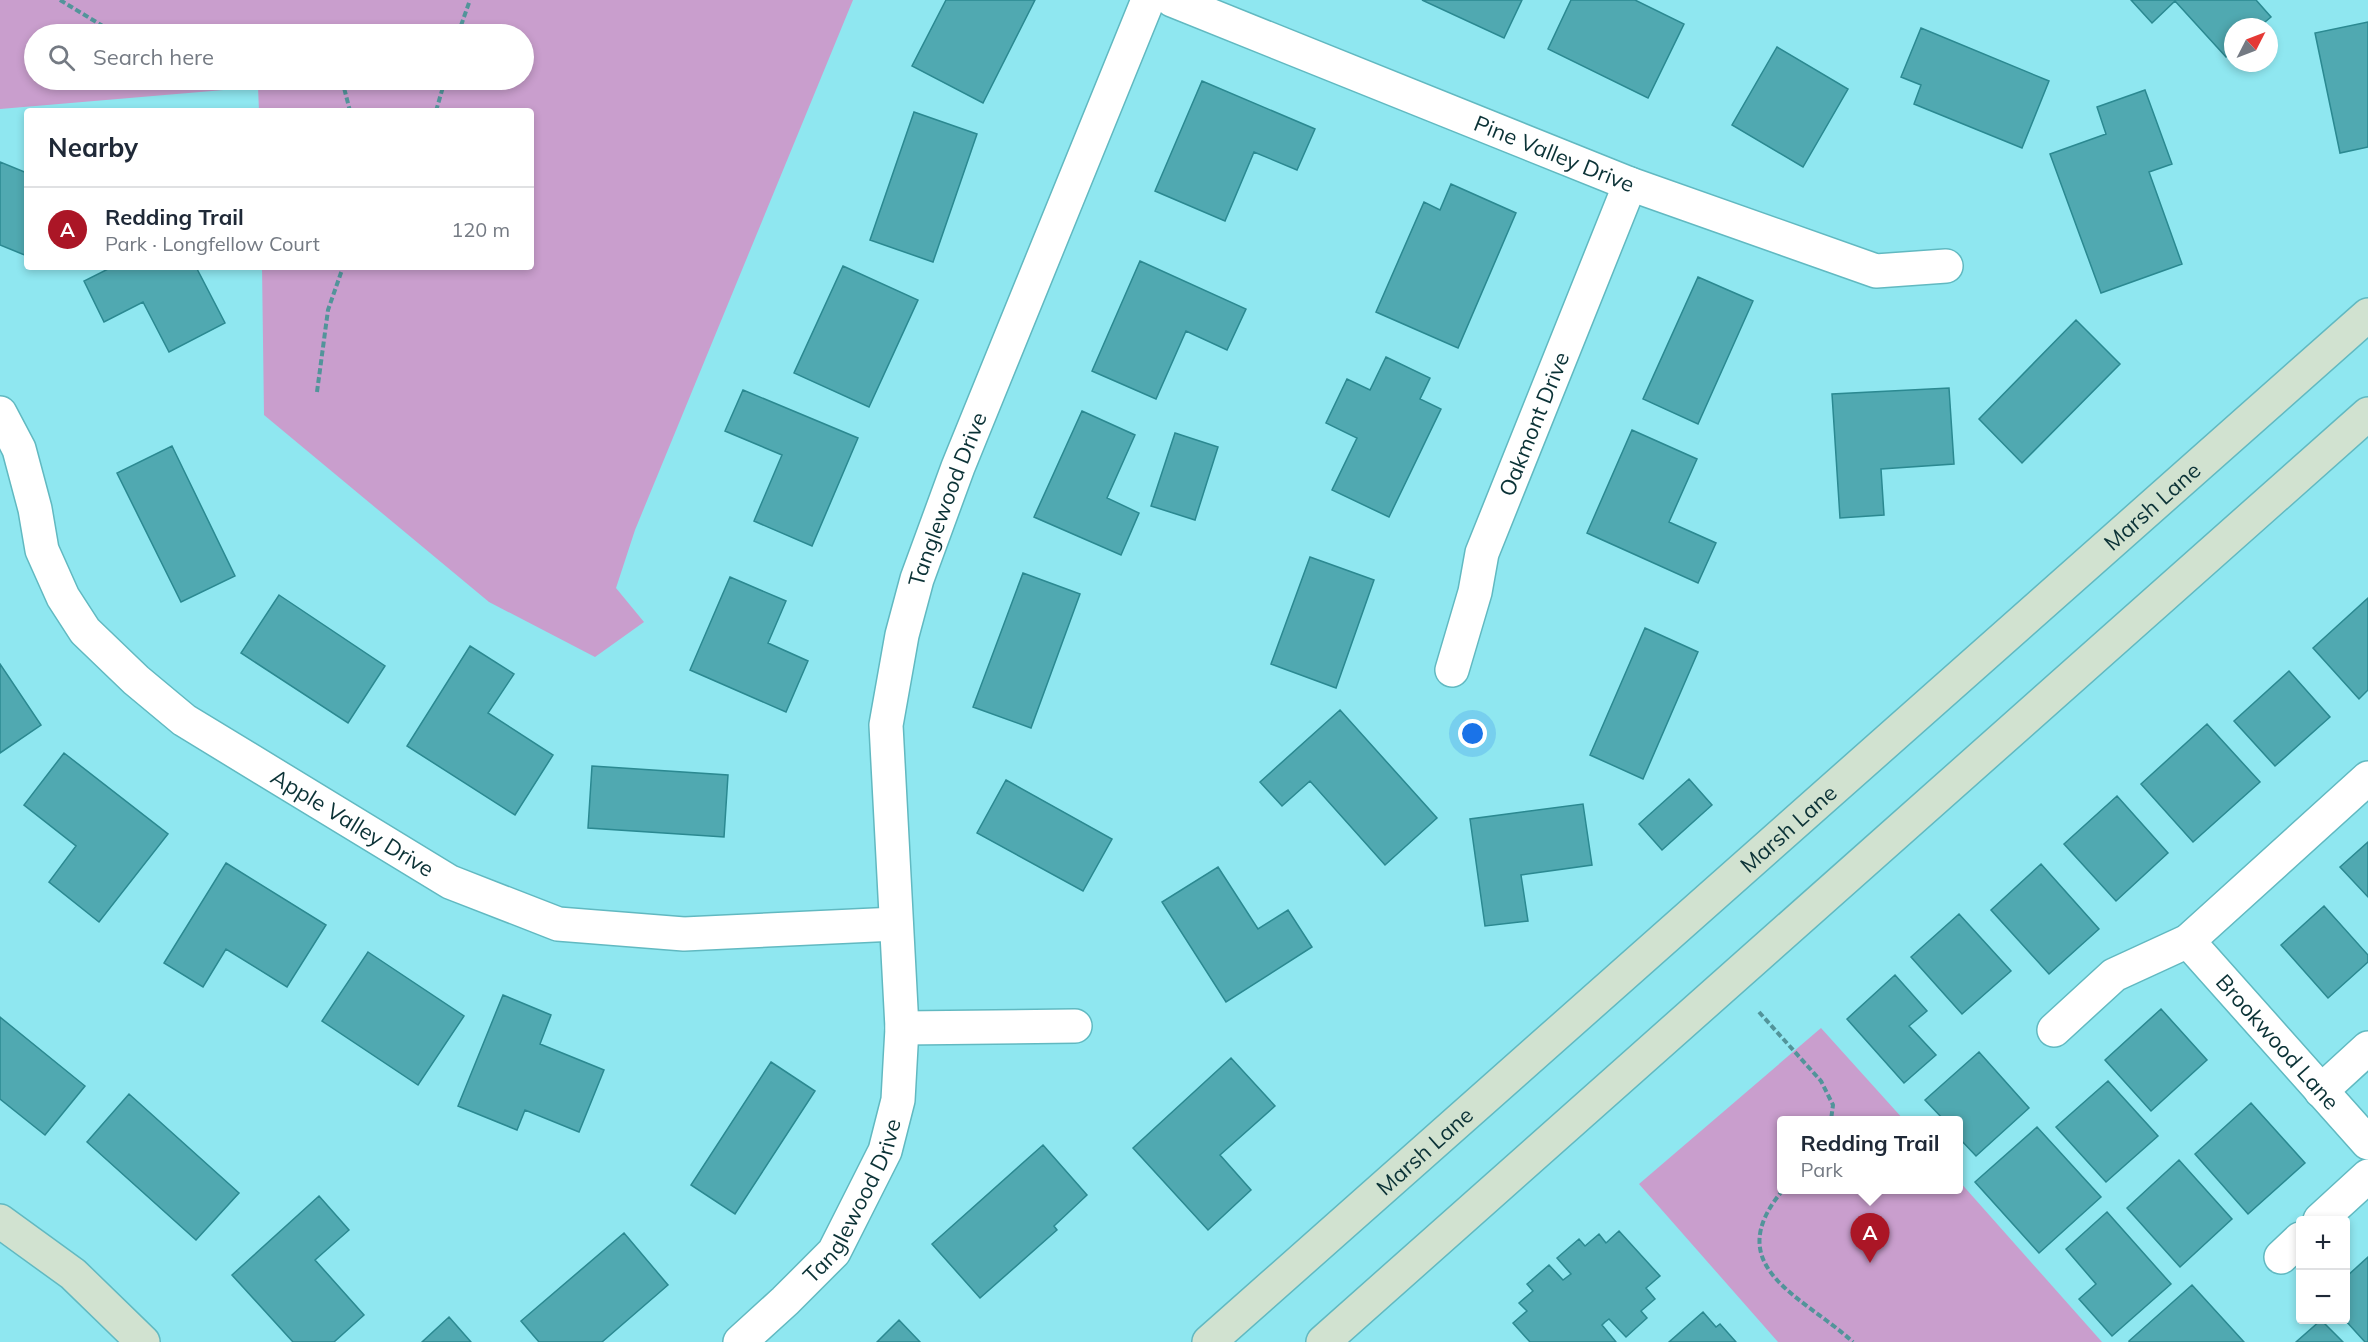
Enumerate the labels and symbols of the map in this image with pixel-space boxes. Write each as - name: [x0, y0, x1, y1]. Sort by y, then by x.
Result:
- north arrow: [2224, 18, 2278, 72]
- street label: Pine Valley Drive: [1470, 109, 1639, 198]
- street label: Oakmont Drive: [1492, 348, 1575, 500]
- street label: Tanglewood Drive: [902, 408, 993, 589]
- street label: Marsh Lane: [2098, 456, 2206, 557]
- your location: [1458, 719, 1487, 748]
- street label: Apple Valley Drive: [266, 762, 439, 883]
- street label: Marsh Lane: [1734, 779, 1842, 879]
- street label: Brookwood Lane: [2210, 968, 2346, 1115]
- street label: Marsh Lane: [1370, 1101, 1479, 1201]
- street label: Tanglewood Drive: [797, 1116, 907, 1289]
- pin: A: [1850, 1214, 1890, 1263]

